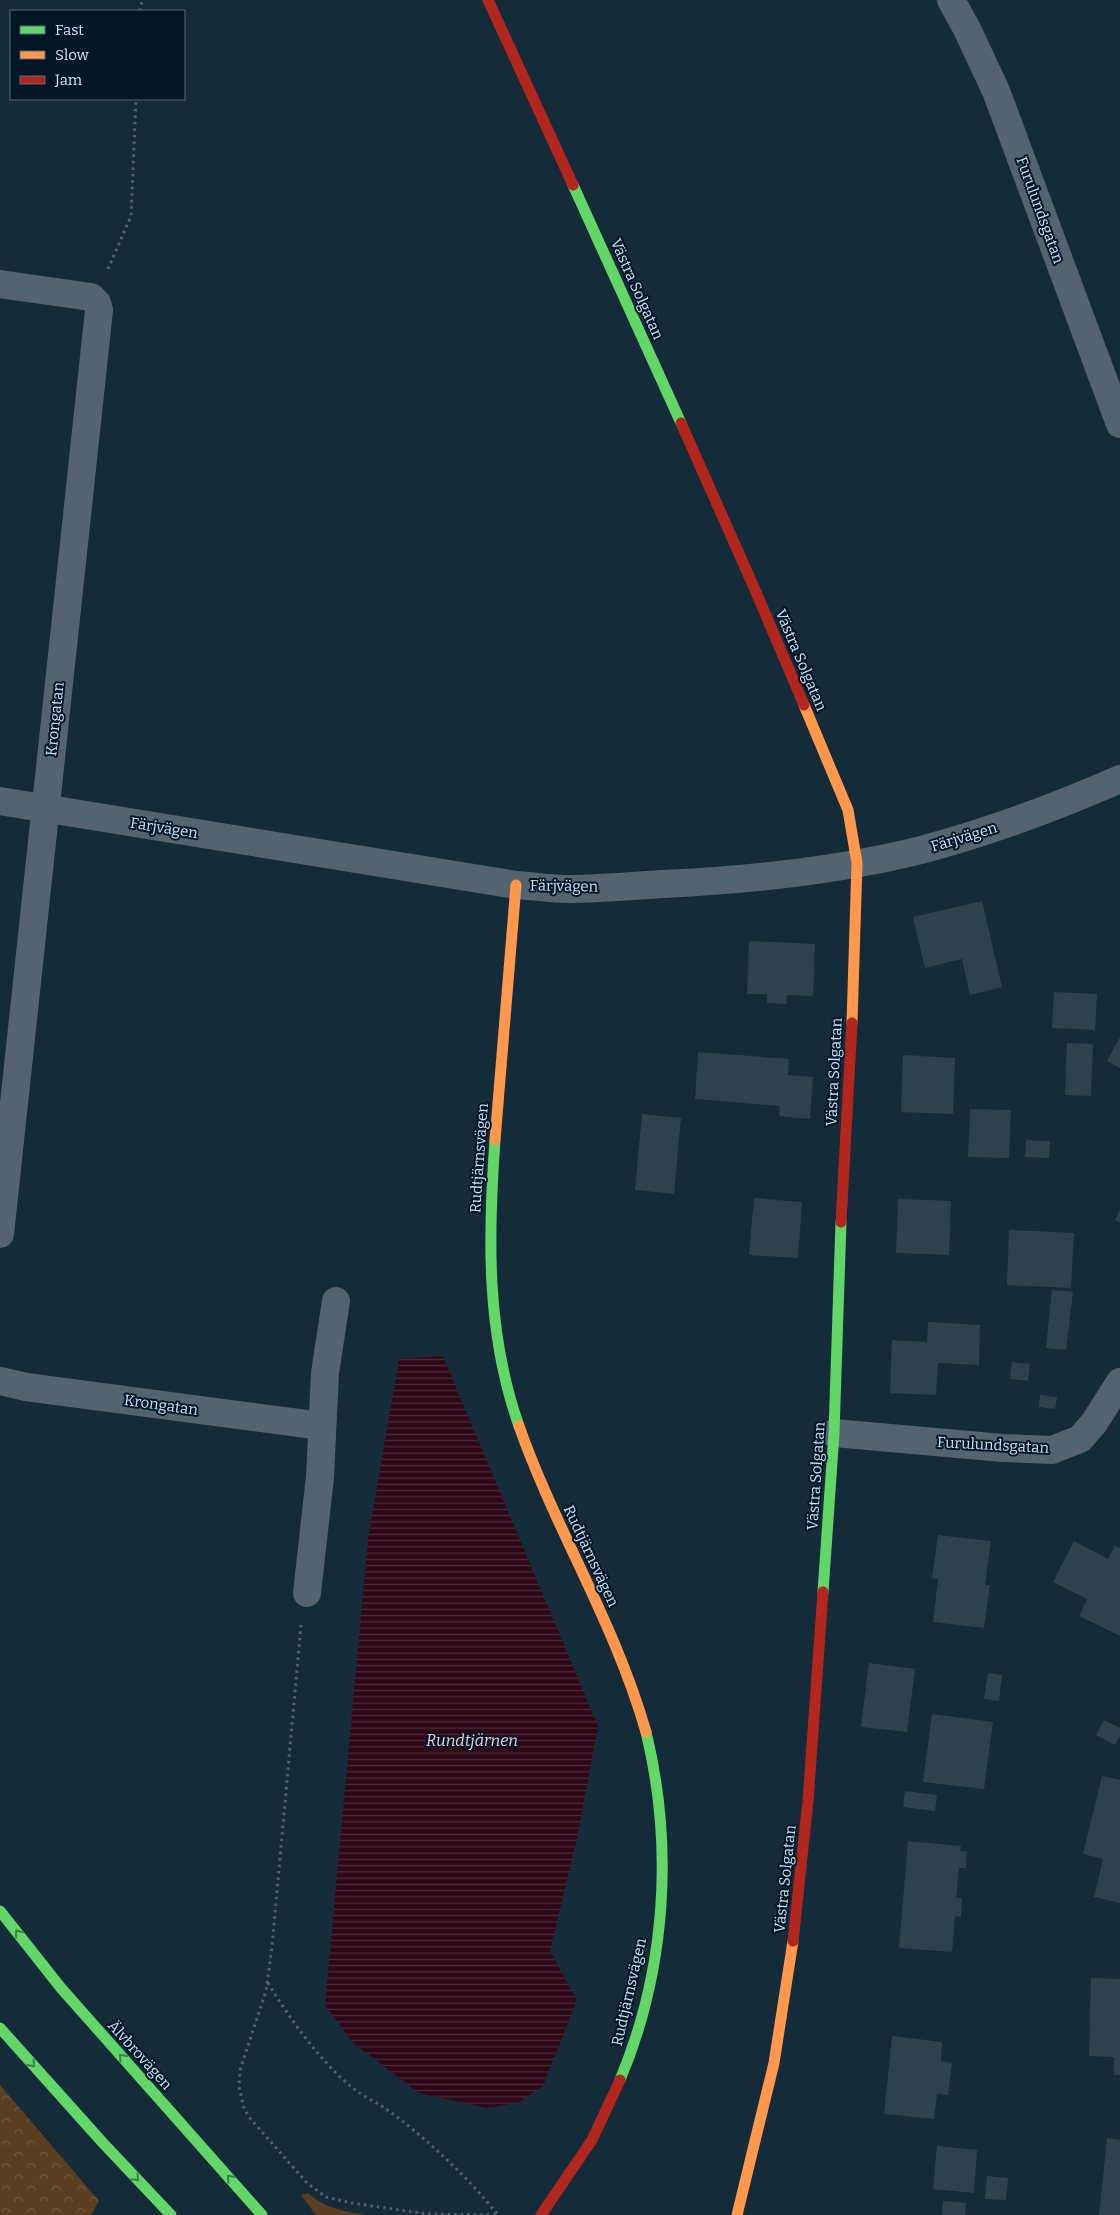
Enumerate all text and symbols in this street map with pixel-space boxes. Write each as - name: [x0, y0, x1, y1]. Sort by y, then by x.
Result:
- legend: [10, 10, 185, 100]
- text: Fast: [55, 21, 84, 39]
- text: Slow: [55, 46, 90, 64]
- text: Jam: [54, 71, 83, 89]
- street label: Furulundsgatan: [1012, 154, 1068, 266]
- street label: Västra Solgatan: [607, 236, 667, 343]
- street label: Västra Solgatan: [772, 607, 831, 714]
- street label: Krongatan: [42, 681, 68, 757]
- street label: Färjvägen: [129, 814, 200, 842]
- street label: Färjvägen: [929, 818, 1000, 856]
- street label: Färjvägen: [530, 876, 599, 896]
- street label: Västra Solgatan: [822, 1017, 846, 1127]
- street label: Rudtjärnsvägen: [466, 1102, 492, 1213]
- street label: Krongatan: [123, 1391, 199, 1419]
- street label: Västra Solgatan: [803, 1421, 829, 1531]
- street label: Furulundsgatan: [937, 1433, 1050, 1457]
- street label: Rudtjärnsvägen: [560, 1502, 623, 1610]
- water label: Rundtjärnen: [426, 1731, 518, 1750]
- street label: Västra Solgatan: [770, 1824, 800, 1934]
- one-way arrow: [15, 1930, 23, 1939]
- street label: Rudtjärnsvägen: [608, 1936, 650, 2048]
- street label: Älvbrovägen: [104, 2017, 176, 2094]
- one-way arrow: [119, 2053, 128, 2062]
- one-way arrow: [27, 2059, 36, 2068]
- one-way arrow: [130, 2173, 139, 2182]
- one-way arrow: [227, 2175, 236, 2184]

